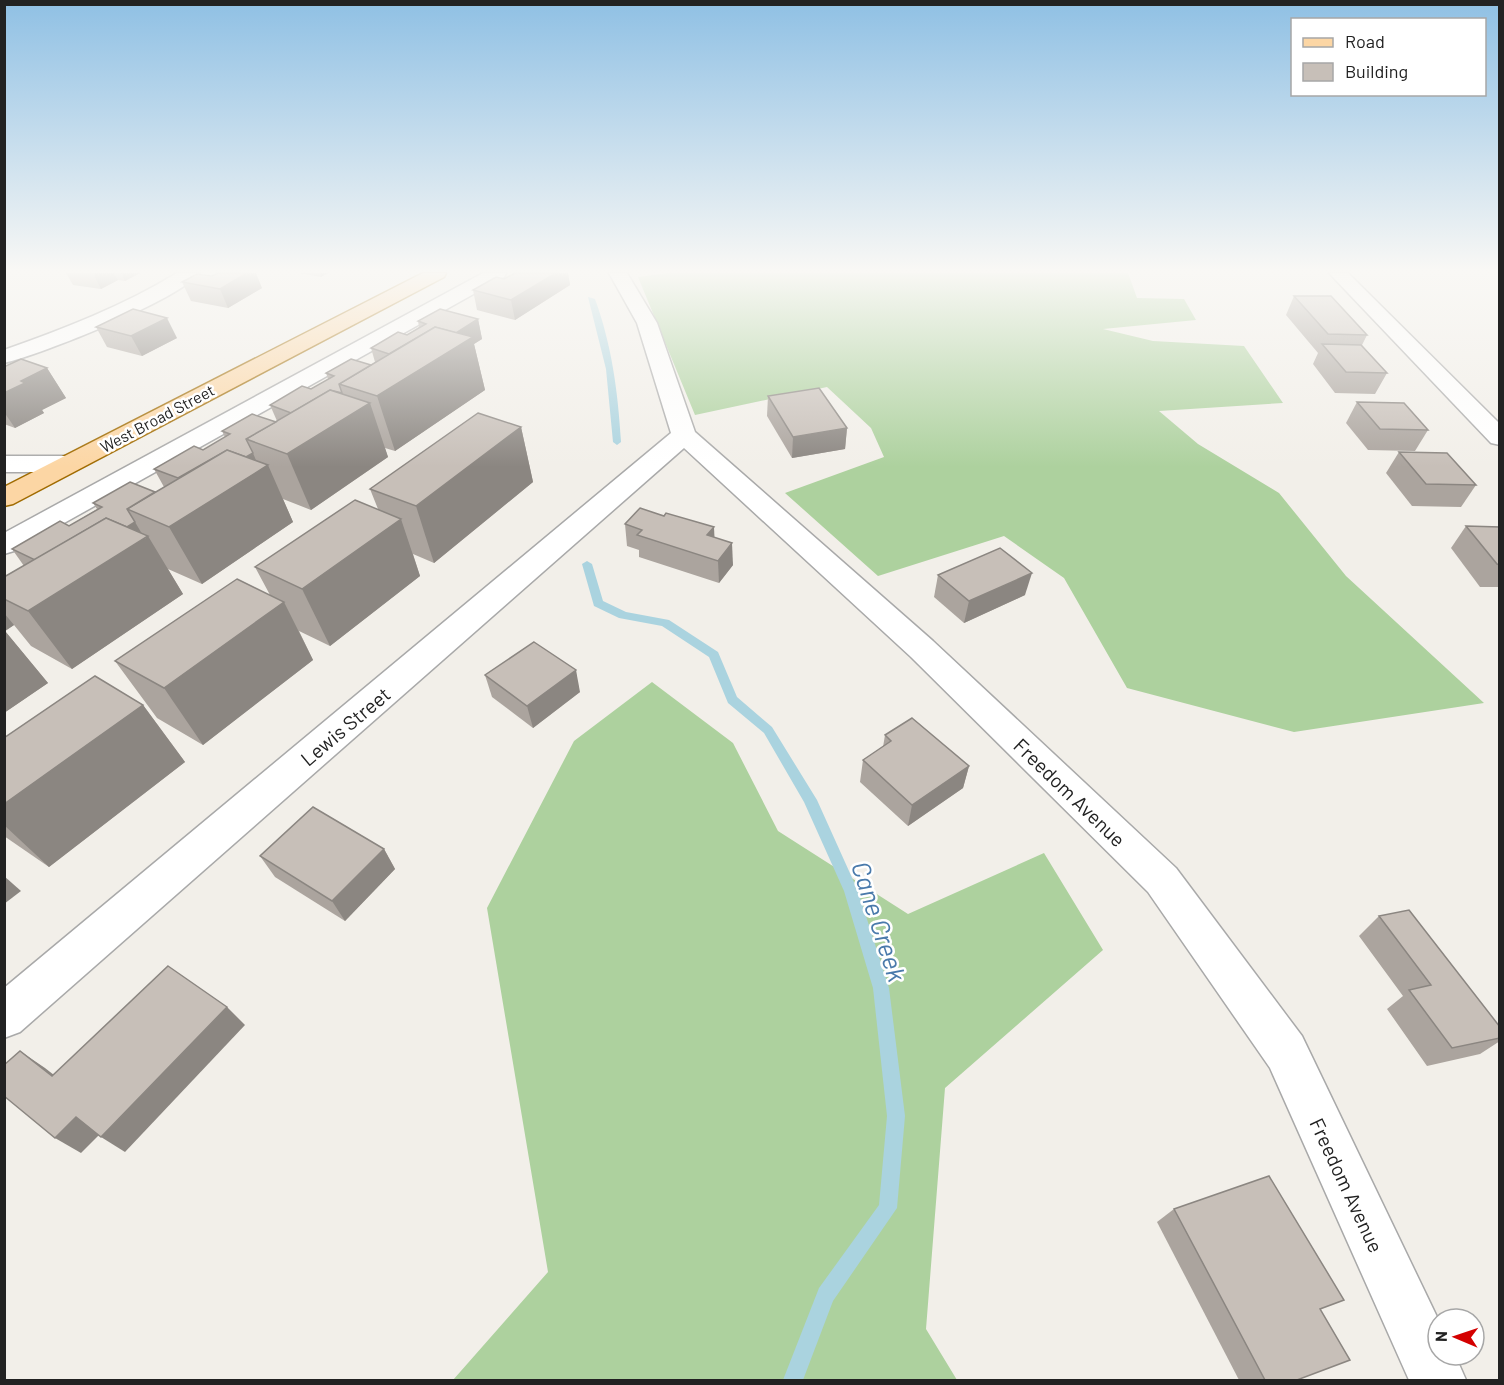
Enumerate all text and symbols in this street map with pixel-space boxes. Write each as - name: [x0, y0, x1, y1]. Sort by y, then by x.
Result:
- legend: [1291, 18, 1486, 96]
- text: Road: [1345, 30, 1385, 52]
- text: Building: [1345, 60, 1408, 82]
- street label: West Broad Street: [97, 380, 217, 456]
- street label: Lewis Street: [295, 682, 395, 770]
- street label: Freedom Avenue: [1009, 733, 1131, 851]
- water label: Cane Creek: [846, 857, 914, 985]
- street label: Freedom Avenue: [1305, 1114, 1389, 1256]
- north arrow: [1426, 1307, 1486, 1367]
- text: N: [1431, 1331, 1450, 1342]

